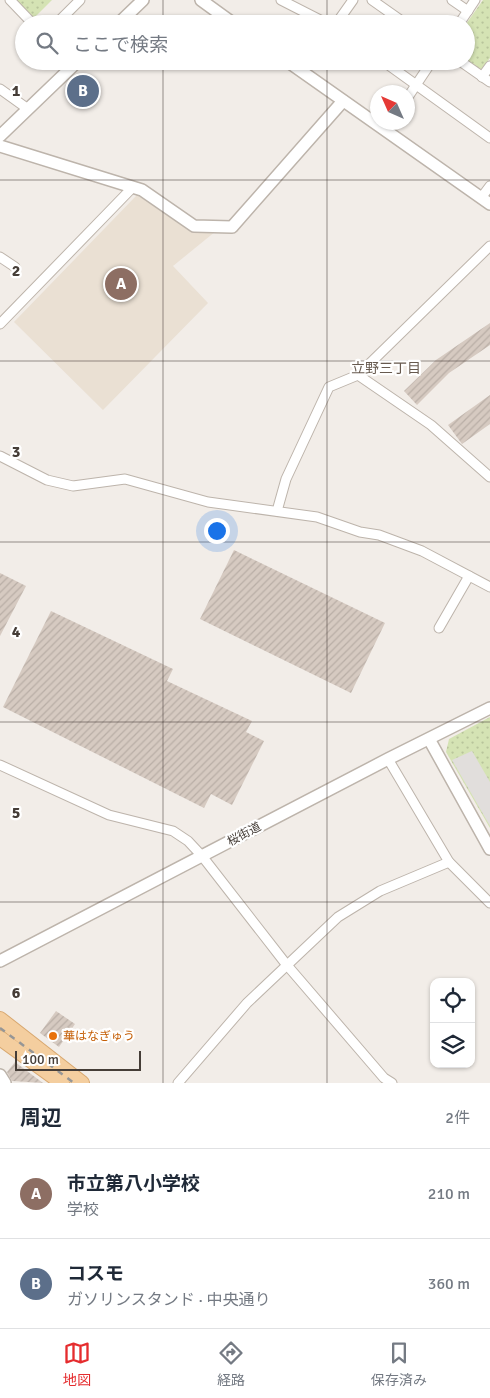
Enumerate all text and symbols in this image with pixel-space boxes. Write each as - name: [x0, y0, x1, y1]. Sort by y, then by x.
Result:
- search box: [15, 15, 475, 70]
- icon: search: [33, 29, 61, 57]
- text: ここで検索: [73, 33, 168, 57]
- pin: B: [67, 72, 99, 110]
- text: 1: [12, 81, 21, 101]
- north arrow: [370, 85, 415, 130]
- text: 2: [12, 261, 20, 281]
- pin: A: [105, 265, 137, 303]
- district label: 立野三丁目: [351, 360, 421, 377]
- text: 3: [12, 442, 20, 462]
- your location: [204, 518, 230, 544]
- text: 4: [12, 622, 21, 642]
- text: 5: [12, 803, 20, 823]
- street label: 桜街道: [225, 819, 264, 850]
- map controls: [430, 978, 475, 1068]
- button: locate: [430, 978, 475, 1023]
- text: 6: [12, 983, 21, 1003]
- button: layers: [430, 1023, 475, 1068]
- place label: 華はなぎゅう: [63, 1029, 135, 1044]
- marker: 華はなぎゅう: [47, 1030, 59, 1042]
- scale bar: [15, 1048, 141, 1071]
- text: 100 m: [22, 1051, 59, 1068]
- text: 周辺: [20, 1105, 62, 1131]
- text: 2件: [445, 1108, 470, 1128]
- text: 市立第八小学校: [67, 1172, 200, 1196]
- text: A: [31, 1184, 41, 1204]
- text: 210 m: [428, 1184, 470, 1204]
- text: 学校: [67, 1200, 99, 1220]
- text: コスモ: [67, 1262, 124, 1286]
- text: B: [31, 1274, 41, 1294]
- text: 360 m: [428, 1274, 470, 1294]
- text: ガソリンスタンド · 中央通り: [67, 1290, 271, 1310]
- tab: 地図: [63, 1339, 91, 1389]
- tab: 経路: [217, 1339, 245, 1389]
- tab: 保存済み: [371, 1339, 427, 1389]

